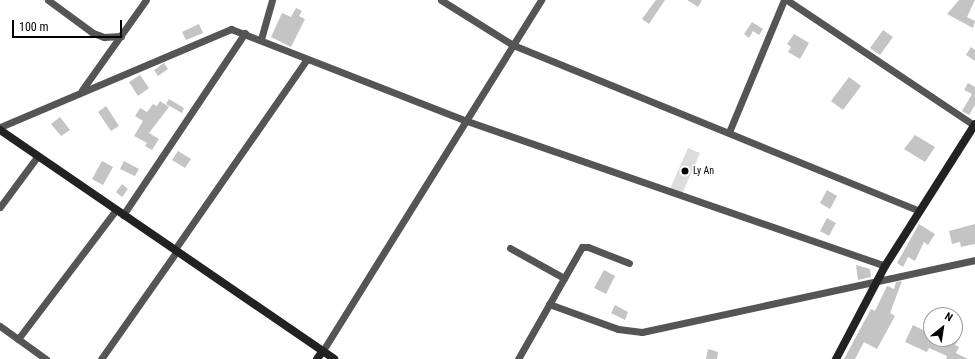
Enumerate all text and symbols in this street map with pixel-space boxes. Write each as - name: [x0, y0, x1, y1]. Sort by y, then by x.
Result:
- scale bar: [14, 12, 124, 38]
- text: 100 m: [19, 20, 49, 34]
- place label: Ly An: [693, 165, 714, 177]
- marker: Ly An: [680, 166, 690, 176]
- north arrow: [923, 307, 963, 347]
- text: N: [943, 310, 955, 324]

